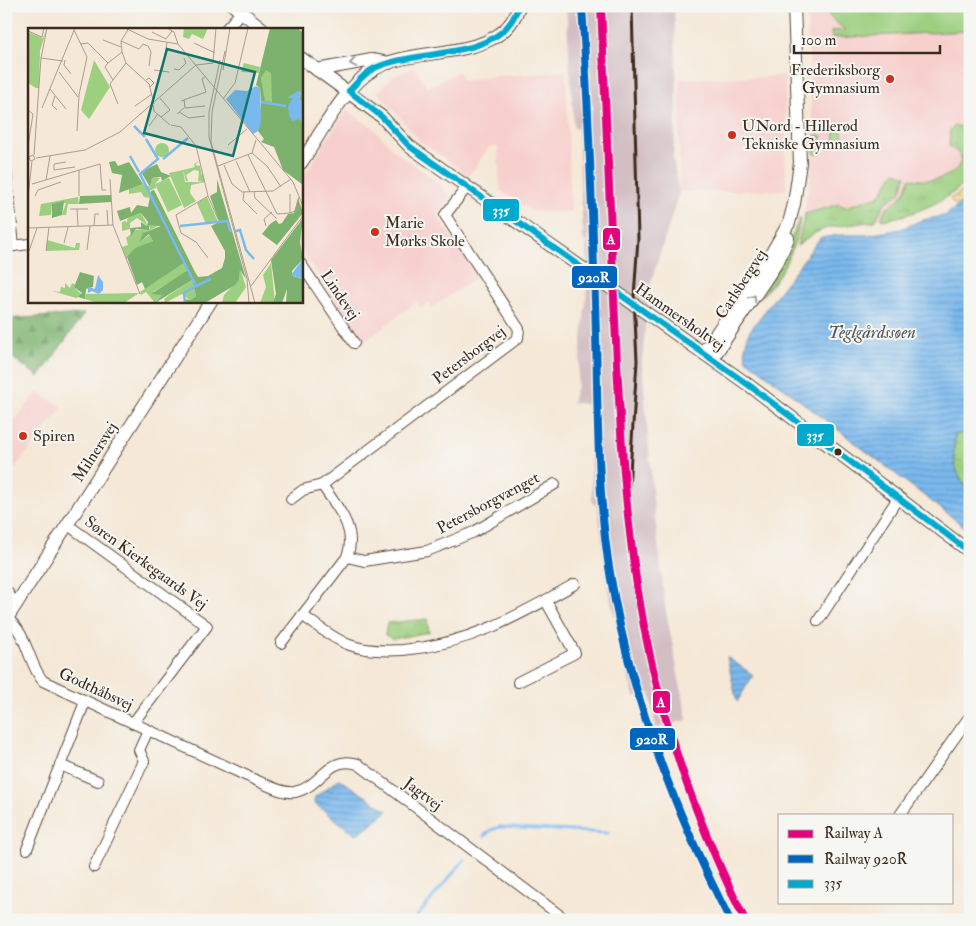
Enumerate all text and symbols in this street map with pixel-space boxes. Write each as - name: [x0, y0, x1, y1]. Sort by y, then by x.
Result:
- scale bar: [794, 22, 940, 54]
- inset map: [28, 28, 302, 302]
- text: 100 m: [801, 31, 837, 50]
- one-way arrow: [348, 58, 357, 68]
- place label: Frederiksborg Gymnasium: [791, 60, 881, 98]
- marker: Frederiksborg Gymnasium: [884, 73, 896, 85]
- place label: UNord - Hillerød Tekniske Gymnasium: [742, 116, 880, 154]
- marker: UNord - Hillerød Tekniske Gymnasium: [726, 129, 738, 141]
- line badge: 335: [482, 198, 520, 222]
- text: 335: [493, 202, 510, 219]
- place label: Marie Mørks Skole: [385, 213, 465, 251]
- marker: Marie Mørks Skole: [369, 226, 381, 238]
- line badge: A: [602, 227, 621, 251]
- text: A: [606, 231, 616, 248]
- street label: Carlsbergvej: [711, 245, 771, 323]
- line badge: 920R: [571, 265, 618, 289]
- street label: Lindevej: [316, 266, 364, 324]
- text: 920R: [576, 269, 611, 286]
- street label: Hammersholtvej: [631, 279, 729, 355]
- one-way arrow: [747, 294, 756, 303]
- street label: Petersborgvej: [429, 321, 509, 389]
- water label: Teglgårdssøen: [828, 321, 916, 344]
- street label: Milnersvej: [68, 418, 122, 486]
- line badge: 335: [796, 423, 835, 447]
- place label: Spiren: [33, 426, 75, 447]
- text: 335: [807, 427, 824, 444]
- marker: Spiren: [17, 430, 29, 442]
- unlabelled marker: [833, 447, 843, 457]
- street label: Petersborgvænget: [433, 468, 543, 538]
- street label: Søren Kierkegaards Vej: [81, 512, 211, 614]
- street label: Godthåbsvej: [56, 663, 136, 715]
- line badge: A: [652, 690, 671, 714]
- text: A: [656, 694, 666, 711]
- line badge: 920R: [629, 727, 676, 751]
- text: 920R: [634, 731, 669, 748]
- street label: Jagtvej: [398, 772, 446, 816]
- legend: [778, 814, 954, 904]
- text: Railway A: [824, 824, 884, 843]
- text: Railway 920R: [824, 850, 909, 869]
- text: 335: [824, 874, 843, 893]

